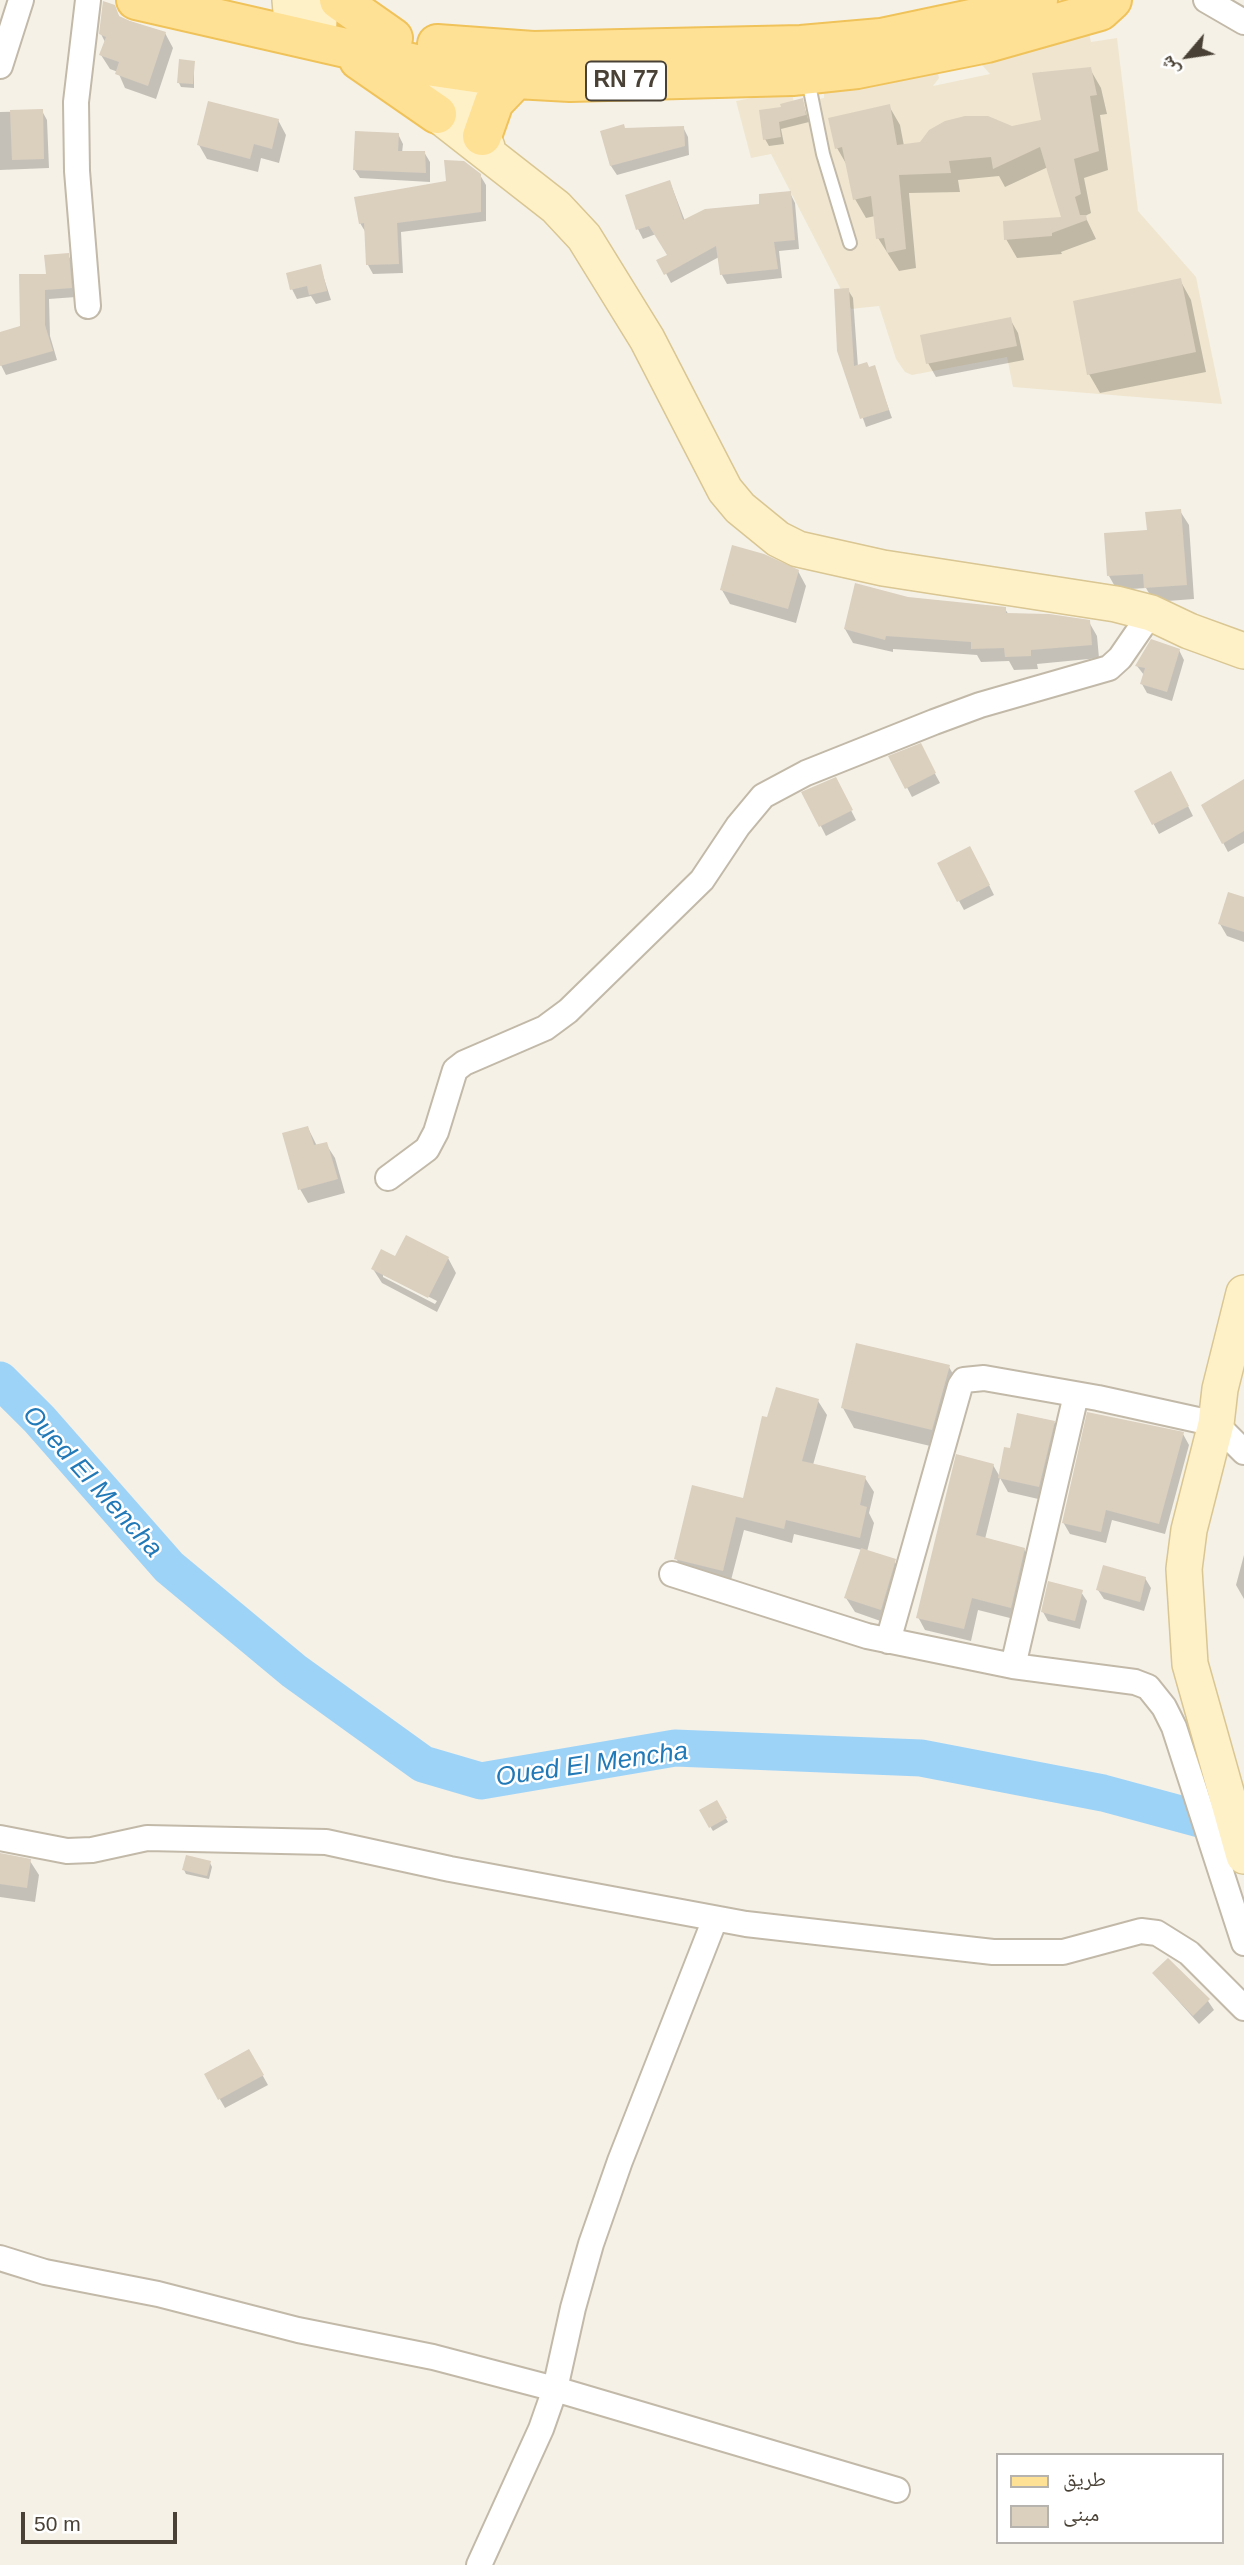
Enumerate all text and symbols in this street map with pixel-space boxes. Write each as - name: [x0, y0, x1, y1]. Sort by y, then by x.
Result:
- north arrow: [1153, 21, 1223, 91]
- text: ش: [1155, 53, 1183, 80]
- road number: RN 77: [586, 61, 666, 100]
- water label: Oued El Mencha: [16, 1400, 168, 1564]
- water label: Oued El Mencha: [494, 1736, 690, 1794]
- legend: [996, 2453, 1223, 2544]
- text: طريق: [1063, 2467, 1106, 2490]
- scale bar: [24, 2498, 180, 2542]
- text: مبنى: [1063, 2502, 1099, 2525]
- text: 50 m: [34, 2512, 81, 2535]

